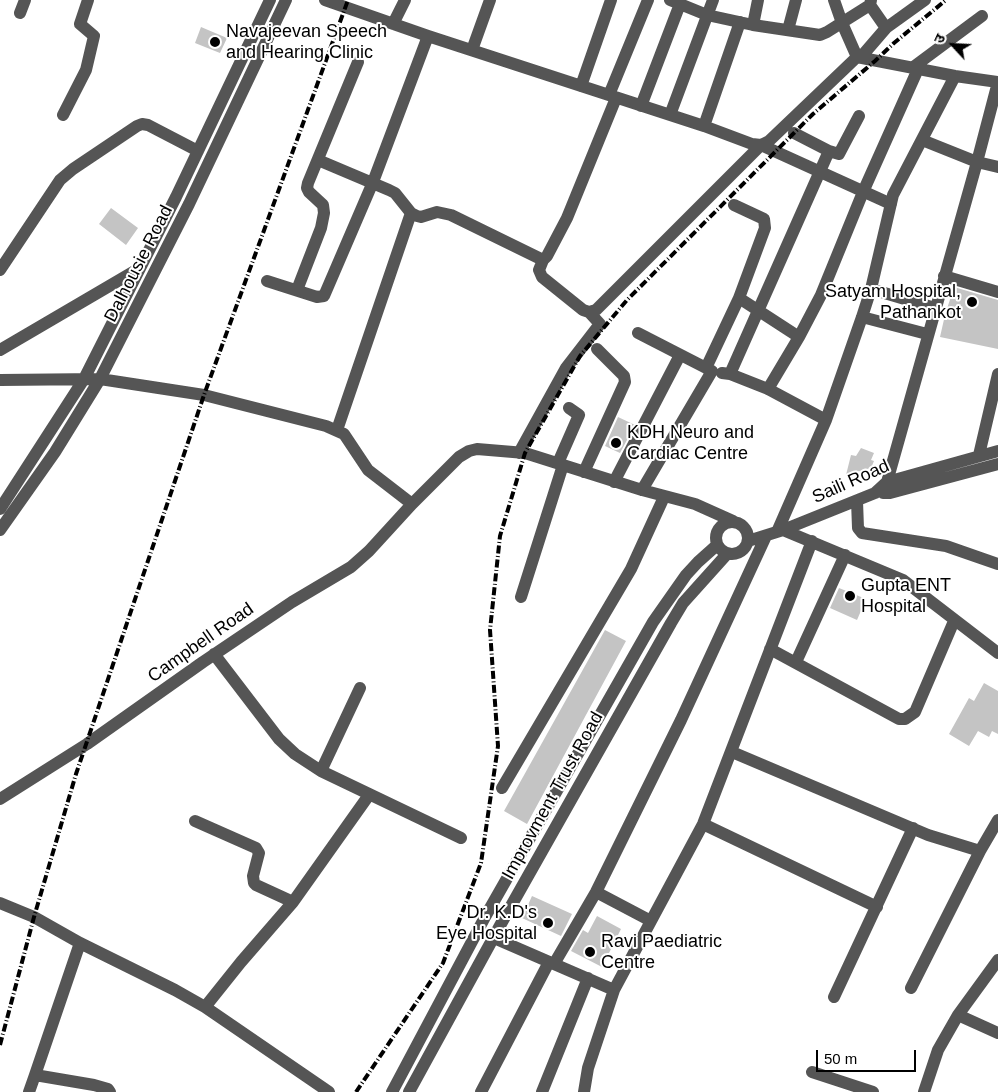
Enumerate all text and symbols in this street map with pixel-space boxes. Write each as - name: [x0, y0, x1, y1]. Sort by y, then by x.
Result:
- north arrow: [928, 20, 978, 70]
- place label: Navajeevan Speech and Hearing Clinic: [226, 21, 387, 64]
- text: उ: [930, 32, 948, 46]
- marker: Navajeevan Speech and Hearing Clinic: [208, 35, 222, 49]
- street label: Dalhousie Road: [100, 202, 178, 326]
- place label: Satyam Hospital, Pathankot: [825, 281, 961, 324]
- marker: Satyam Hospital, Pathankot: [965, 295, 979, 309]
- place label: KDH Neuro and Cardiac Centre: [627, 422, 754, 464]
- marker: KDH Neuro and Cardiac Centre: [609, 436, 623, 450]
- street label: Saili Road: [809, 455, 893, 509]
- place label: Gupta ENT Hospital: [861, 575, 951, 618]
- marker: Gupta ENT Hospital: [843, 589, 857, 603]
- street label: Campbell Road: [144, 599, 258, 687]
- street label: Improvment Trust Road: [498, 708, 608, 884]
- place label: Dr. K.D's Eye Hospital: [436, 902, 537, 944]
- marker: Dr. K.D's Eye Hospital: [541, 916, 555, 930]
- place label: Ravi Paediatric Centre: [601, 931, 722, 974]
- marker: Ravi Paediatric Centre: [583, 945, 597, 959]
- scale bar: [818, 1040, 918, 1072]
- text: 50 m: [824, 1050, 857, 1067]

